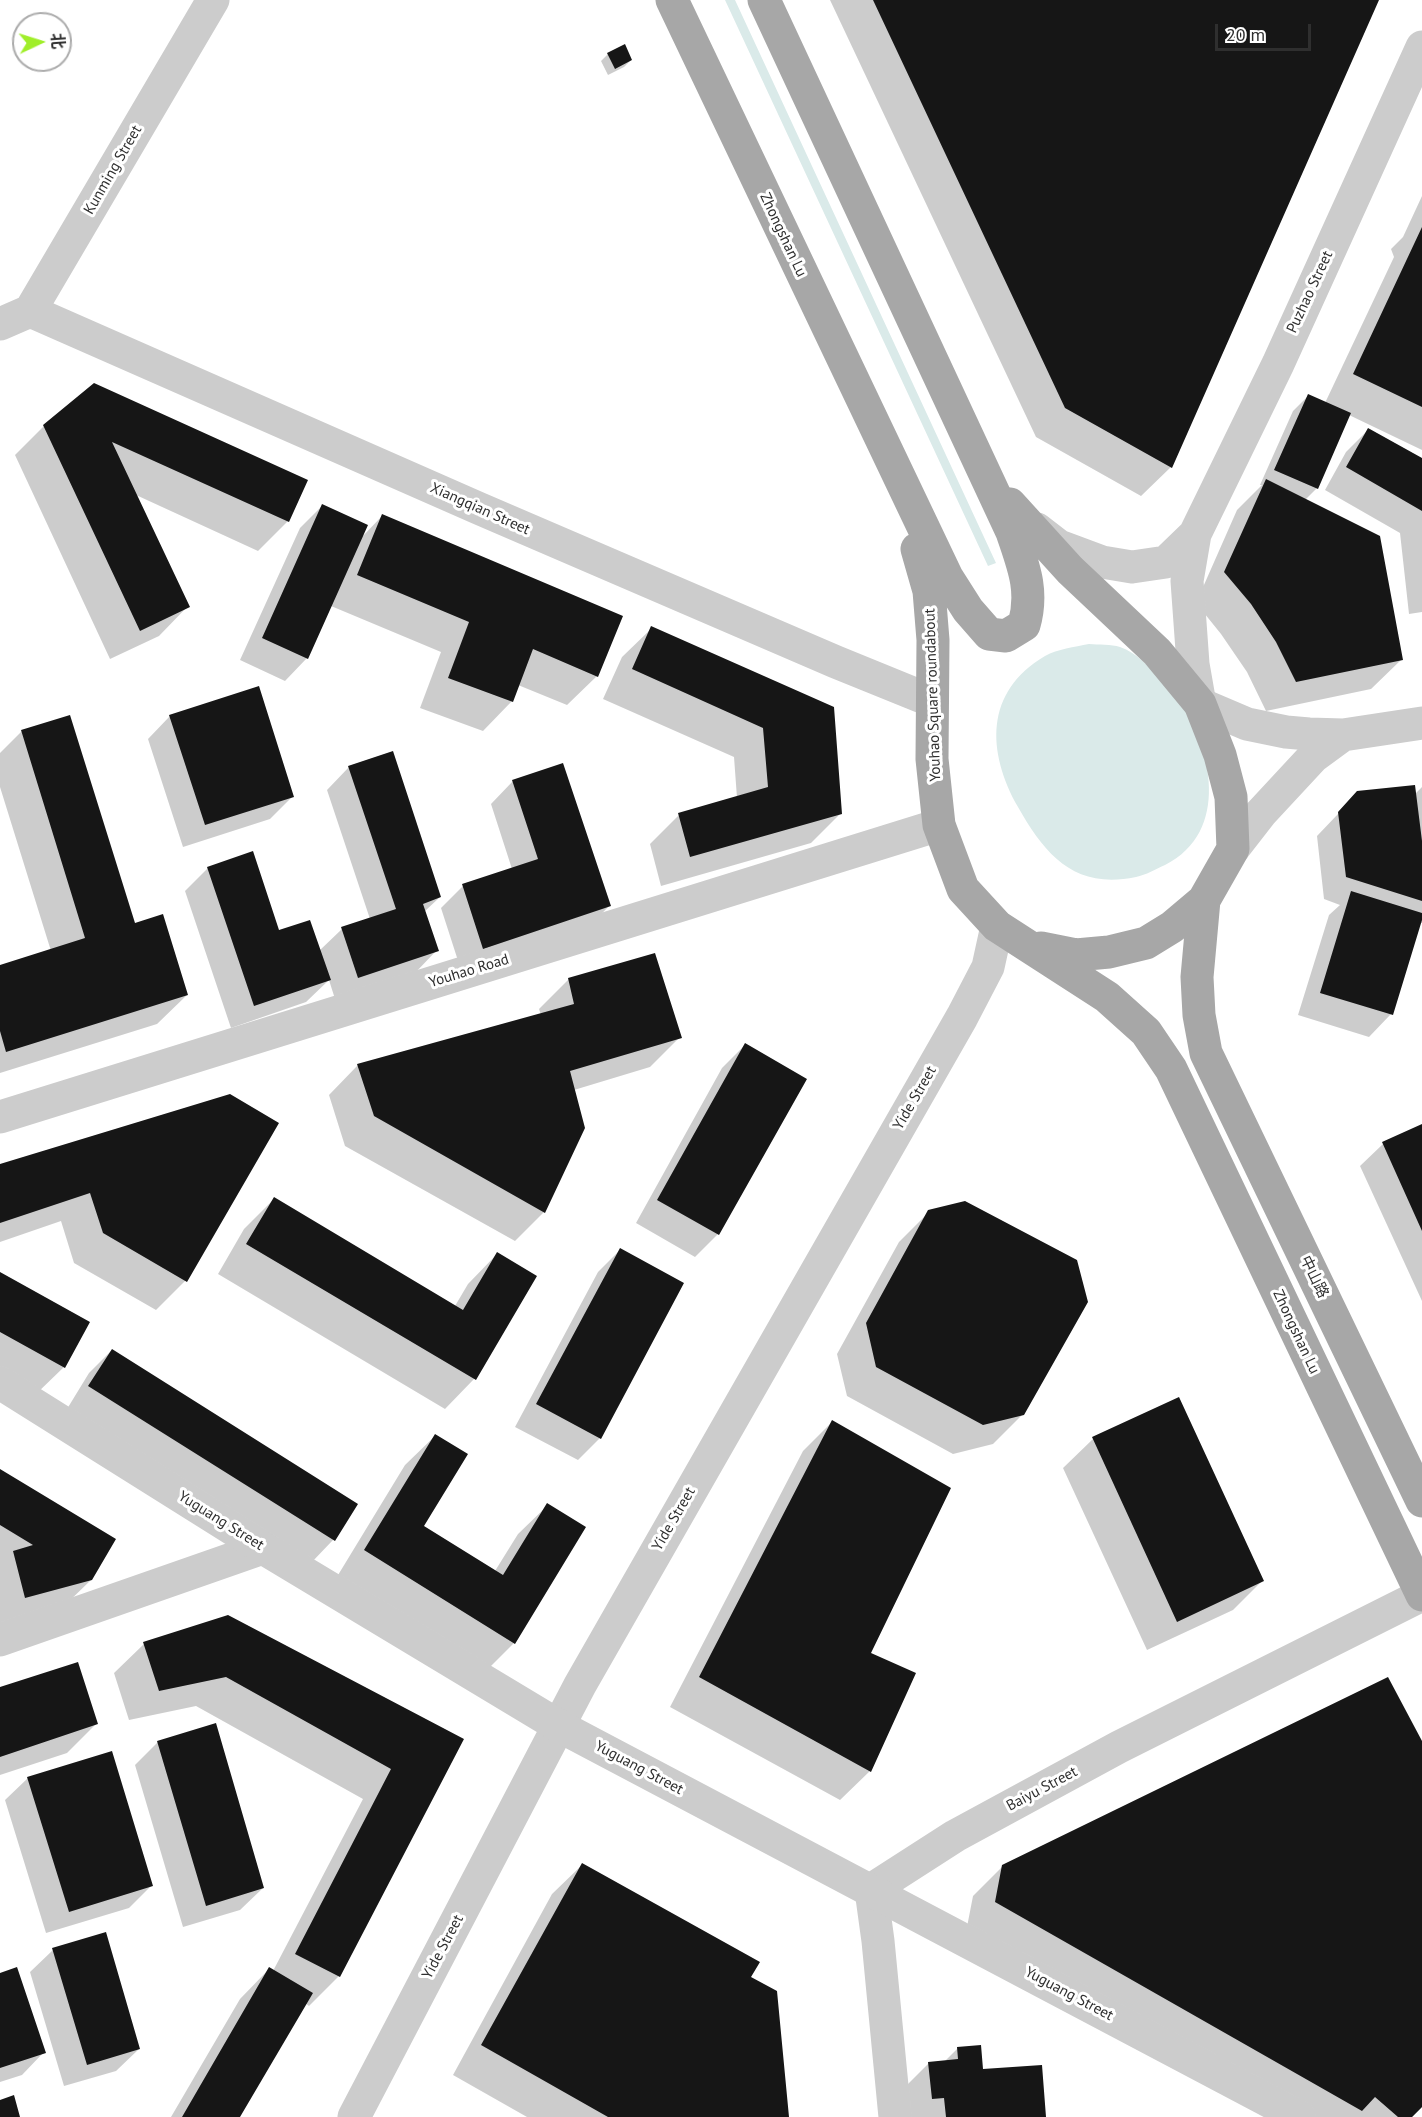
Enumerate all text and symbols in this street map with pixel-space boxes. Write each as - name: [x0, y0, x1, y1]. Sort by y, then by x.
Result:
- north arrow: [12, 12, 72, 72]
- scale bar: [1218, 12, 1314, 50]
- text: 20 m: [1226, 23, 1265, 46]
- text: 北: [47, 32, 68, 50]
- street label: Kunming Street: [80, 122, 146, 218]
- street label: Zhongshan Lu: [756, 190, 810, 280]
- street label: Puzhao Street: [1283, 248, 1337, 336]
- street label: Xiangqian Street: [427, 479, 533, 539]
- street label: Youhao Square roundabout: [921, 608, 945, 782]
- street label: Youhao Road: [427, 950, 511, 992]
- street label: Yide Street: [890, 1063, 940, 1133]
- street label: 中山路: [1296, 1253, 1332, 1301]
- street label: Zhongshan Lu: [1269, 1287, 1323, 1377]
- street label: Yide Street: [649, 1484, 699, 1554]
- street label: Yuguang Street: [175, 1488, 267, 1554]
- street label: Yuguang Street: [592, 1737, 686, 1799]
- street label: Baiyu Street: [1004, 1763, 1080, 1815]
- street label: Yide Street: [419, 1912, 467, 1982]
- street label: Yuguang Street: [1022, 1963, 1116, 2025]

